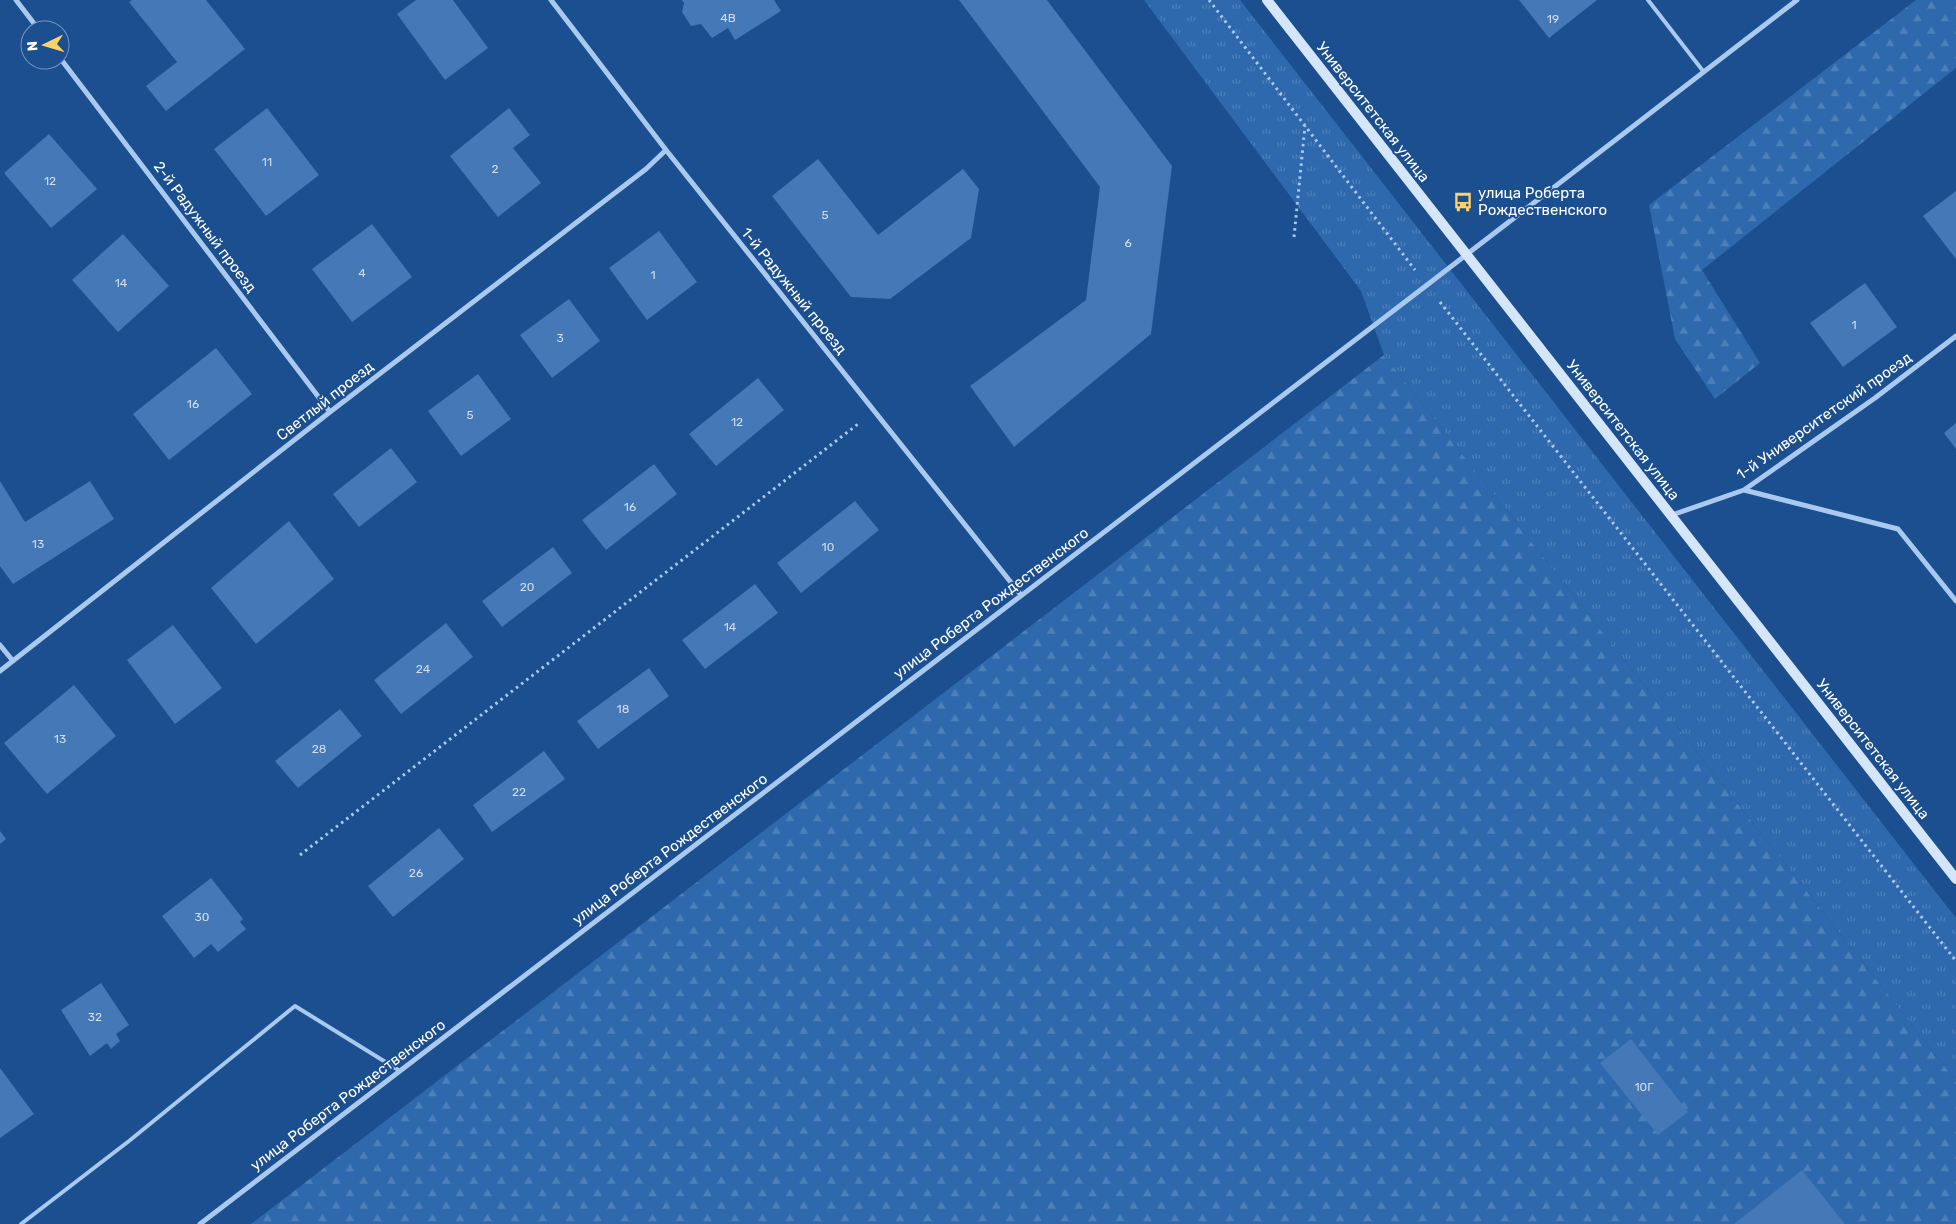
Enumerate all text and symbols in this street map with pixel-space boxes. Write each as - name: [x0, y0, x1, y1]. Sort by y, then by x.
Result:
- house number: 4В: [720, 11, 736, 25]
- house number: 19: [1547, 12, 1559, 26]
- north arrow: [20, 20, 70, 70]
- street label: Университетская улица: [1313, 38, 1433, 186]
- text: N: [24, 40, 41, 52]
- house number: 11: [262, 155, 272, 169]
- street label: 2-й Радужный проезд: [150, 158, 260, 296]
- house number: 2: [491, 162, 499, 176]
- house number: 12: [44, 174, 56, 188]
- place label: улица Роберта Рождественского: [1478, 184, 1607, 219]
- bus stop icon: улица Роберта Рождественского: [1452, 191, 1474, 213]
- house number: 5: [821, 208, 829, 222]
- street label: 1-й Радужный проезд: [737, 224, 851, 358]
- house number: 6: [1124, 236, 1132, 250]
- house number: 4: [358, 266, 366, 280]
- house number: 1: [650, 268, 656, 282]
- house number: 14: [115, 276, 128, 290]
- house number: 1: [1851, 318, 1857, 332]
- house number: 3: [556, 331, 564, 345]
- street label: 1-й Университетский проезд: [1733, 348, 1915, 484]
- street label: Университетская улица: [1563, 356, 1683, 504]
- street label: Светлый проезд: [273, 358, 377, 444]
- house number: 16: [187, 397, 199, 411]
- house number: 5: [466, 408, 474, 422]
- house number: 12: [731, 415, 743, 429]
- house number: 16: [624, 500, 636, 514]
- street label: улица Роберта Рождественского: [890, 524, 1092, 682]
- house number: 13: [32, 537, 44, 551]
- house number: 10: [822, 540, 834, 554]
- house number: 20: [520, 580, 534, 594]
- house number: 14: [724, 620, 737, 634]
- house number: 24: [416, 662, 431, 676]
- street label: Университетская улица: [1813, 675, 1933, 823]
- house number: 18: [617, 702, 629, 716]
- house number: 13: [54, 732, 66, 746]
- house number: 28: [312, 742, 326, 756]
- street label: улица Роберта Рождественского: [569, 770, 771, 928]
- house number: 22: [512, 785, 526, 799]
- house number: 26: [409, 866, 423, 880]
- house number: 30: [195, 910, 209, 924]
- house number: 32: [88, 1010, 102, 1024]
- street label: улица Роберта Рождественского: [247, 1016, 449, 1174]
- house number: 10Г: [1634, 1080, 1654, 1094]

